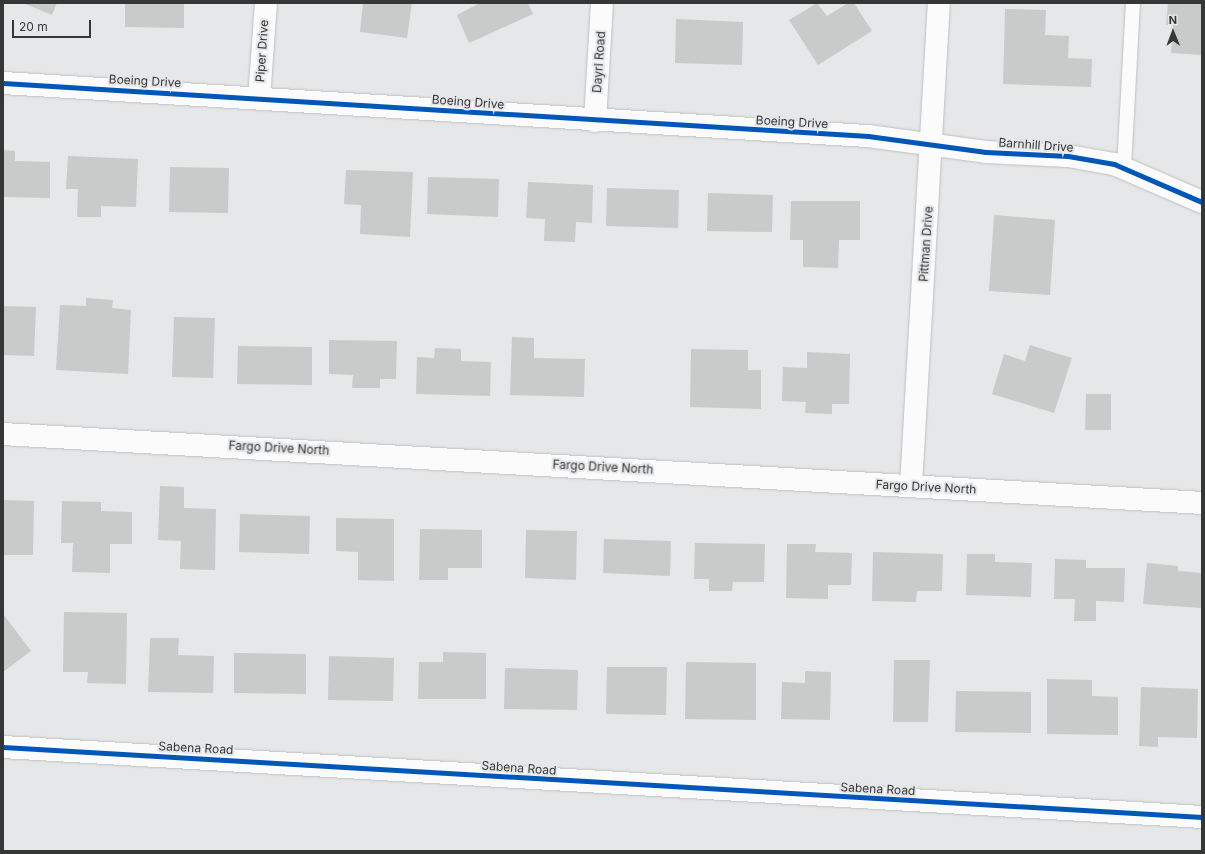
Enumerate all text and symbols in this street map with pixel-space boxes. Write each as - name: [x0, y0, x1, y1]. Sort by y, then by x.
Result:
- scale bar: [14, 12, 93, 38]
- north arrow: [1153, 12, 1193, 52]
- text: N: [1168, 13, 1177, 27]
- text: 20 m: [19, 19, 48, 34]
- street label: Piper Drive: [253, 19, 271, 83]
- street label: Dayrl Road: [590, 31, 608, 93]
- street label: Boeing Drive: [108, 72, 182, 90]
- street label: Boeing Drive: [431, 92, 505, 112]
- street label: Boeing Drive: [755, 113, 829, 131]
- street label: Barnhill Drive: [998, 135, 1074, 155]
- street label: Pittman Drive: [916, 206, 936, 282]
- street label: Fargo Drive North: [228, 438, 330, 458]
- street label: Fargo Drive North: [552, 457, 654, 477]
- street label: Fargo Drive North: [875, 477, 977, 497]
- street label: Sabena Road: [158, 739, 234, 757]
- street label: Sabena Road: [481, 758, 557, 778]
- street label: Sabena Road: [840, 780, 916, 798]

